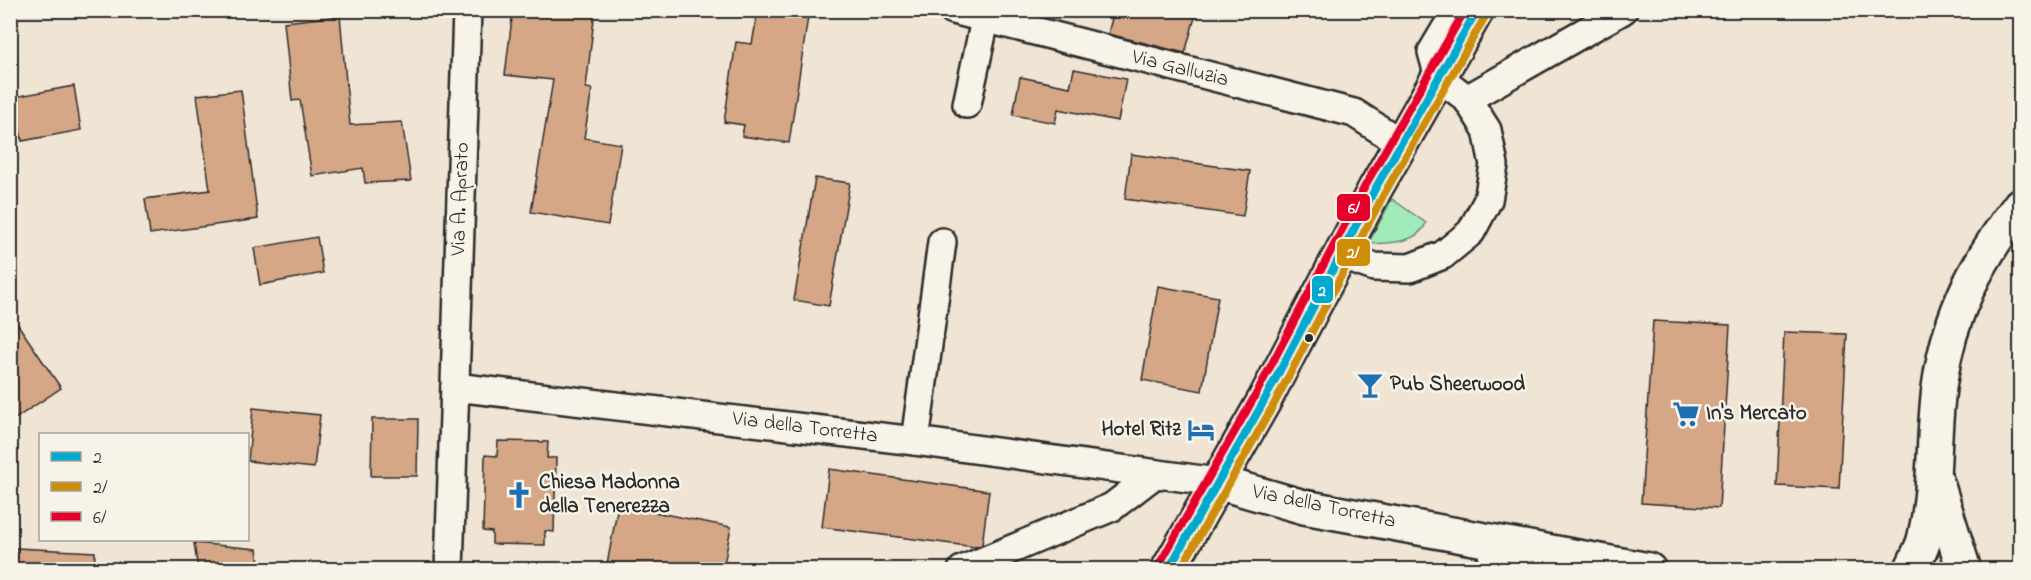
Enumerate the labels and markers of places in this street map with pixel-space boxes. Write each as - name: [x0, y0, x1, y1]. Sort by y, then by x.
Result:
- unlabelled marker: [1303, 332, 1315, 344]
- bar icon: Pub Sheerwood: [1355, 370, 1385, 400]
- place label: Pub Sheerwood: [1390, 370, 1525, 400]
- supermarket icon: In's Mercato: [1671, 399, 1701, 429]
- place label: In's Mercato: [1706, 399, 1807, 429]
- place label: Hotel Ritz: [1101, 415, 1182, 445]
- hotel icon: Hotel Ritz: [1186, 415, 1216, 445]
- place label: Chiesa Madonna della Tenerezza: [539, 468, 680, 522]
- church icon: Chiesa Madonna della Tenerezza: [504, 480, 534, 510]

